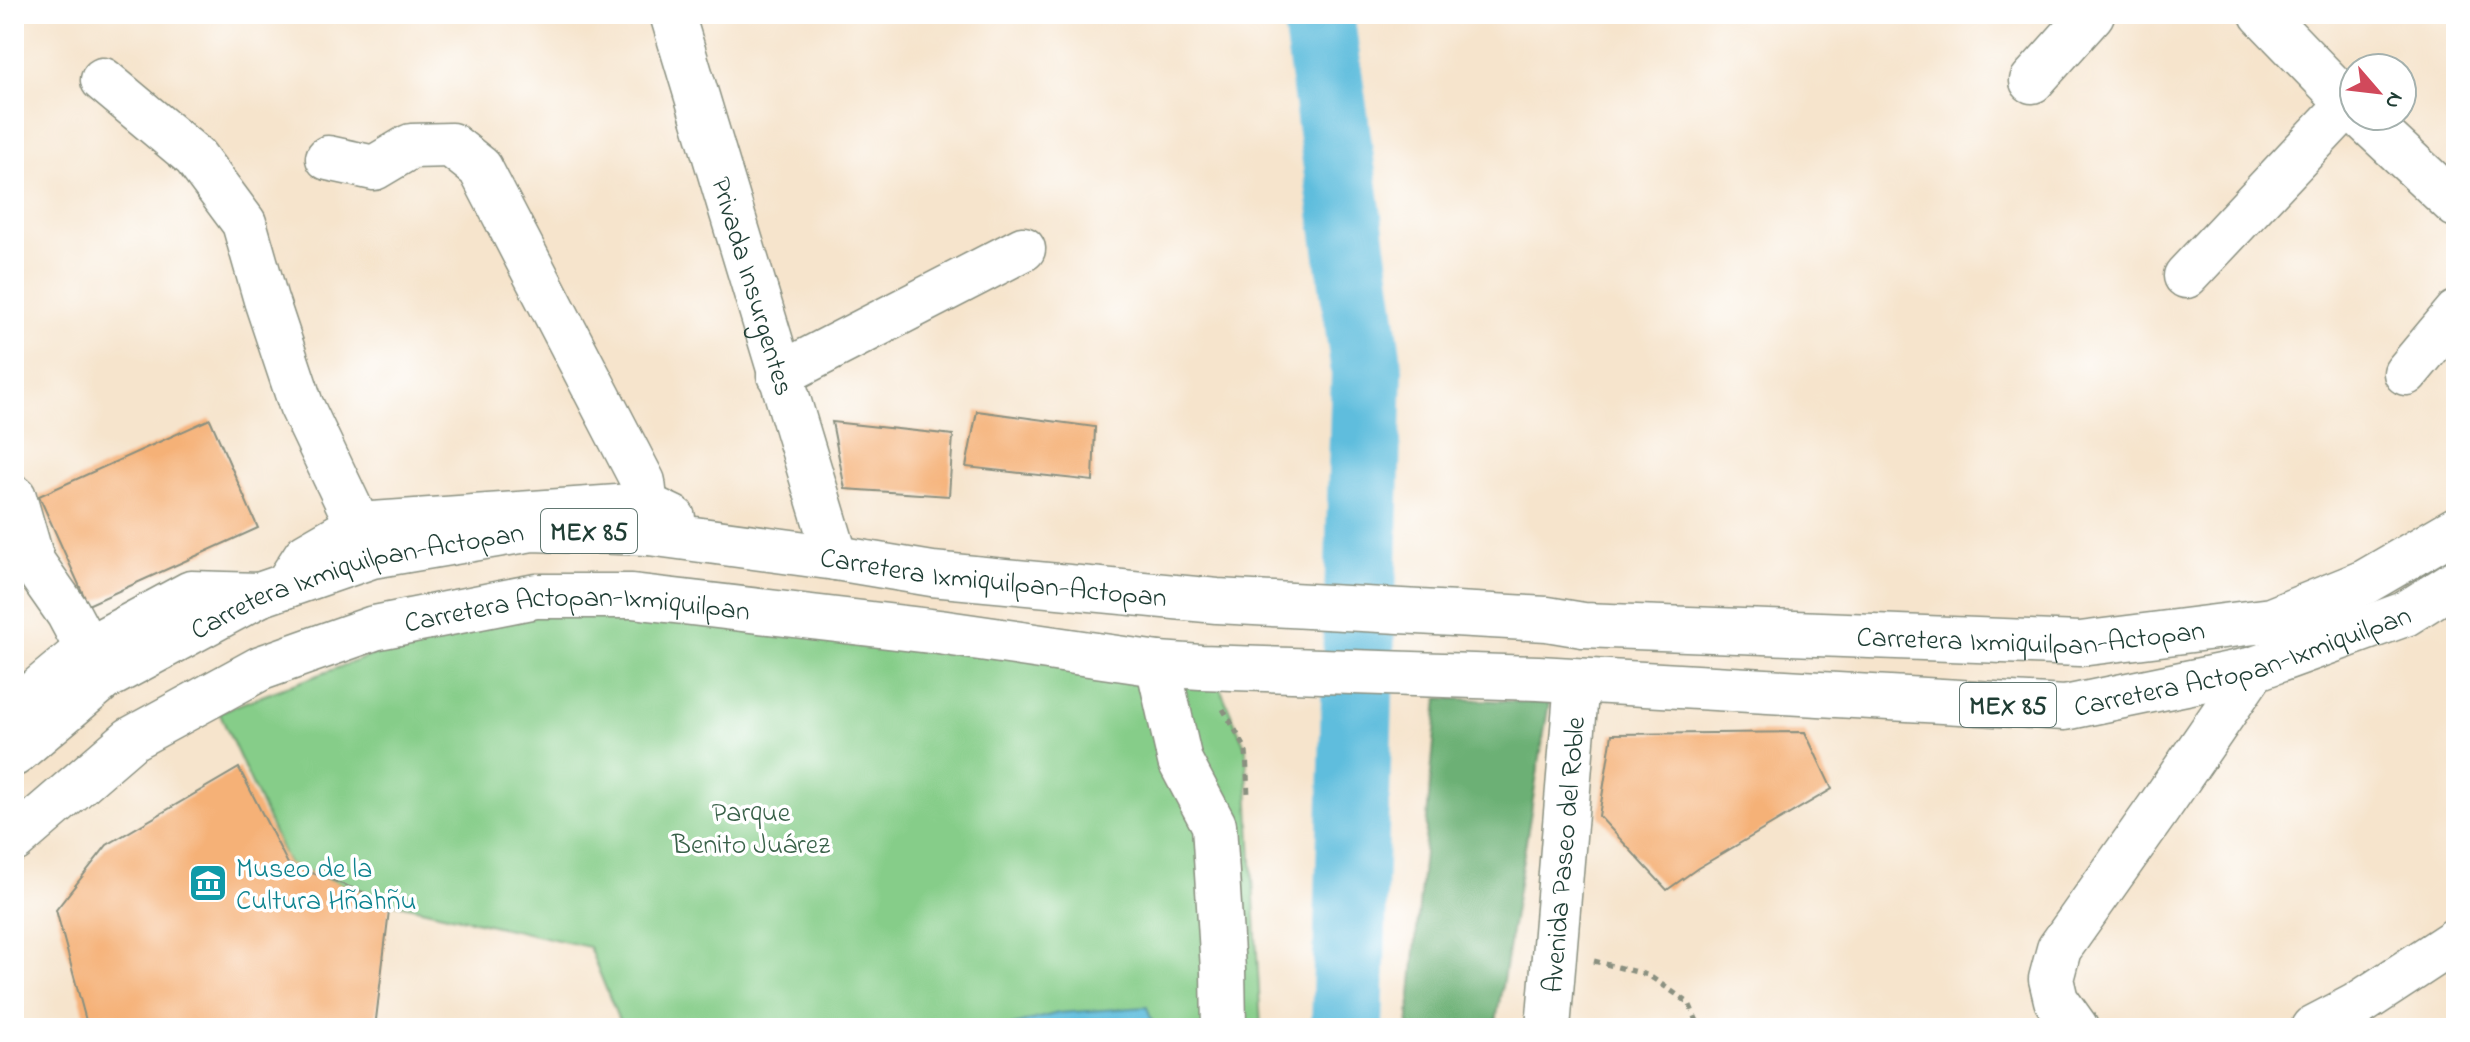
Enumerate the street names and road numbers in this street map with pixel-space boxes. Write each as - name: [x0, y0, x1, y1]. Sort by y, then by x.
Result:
- street label: Privada Insurgentes: [698, 173, 803, 401]
- road number: MEX 85: [541, 509, 637, 553]
- street label: Carretera Ixmiquilpan-Actopan: [184, 514, 527, 652]
- street label: Carretera Ixmiquilpan-Actopan: [817, 539, 1169, 620]
- street label: Carretera Actopan-Ixmiquilpan: [401, 579, 752, 646]
- street label: Carretera Actopan-Ixmiquilpan: [2071, 596, 2418, 730]
- street label: Carretera Ixmiquilpan-Actopan: [1856, 611, 2207, 668]
- road number: MEX 85: [1960, 683, 2056, 727]
- street label: Avenida Paseo del Roble: [1534, 715, 1598, 994]

